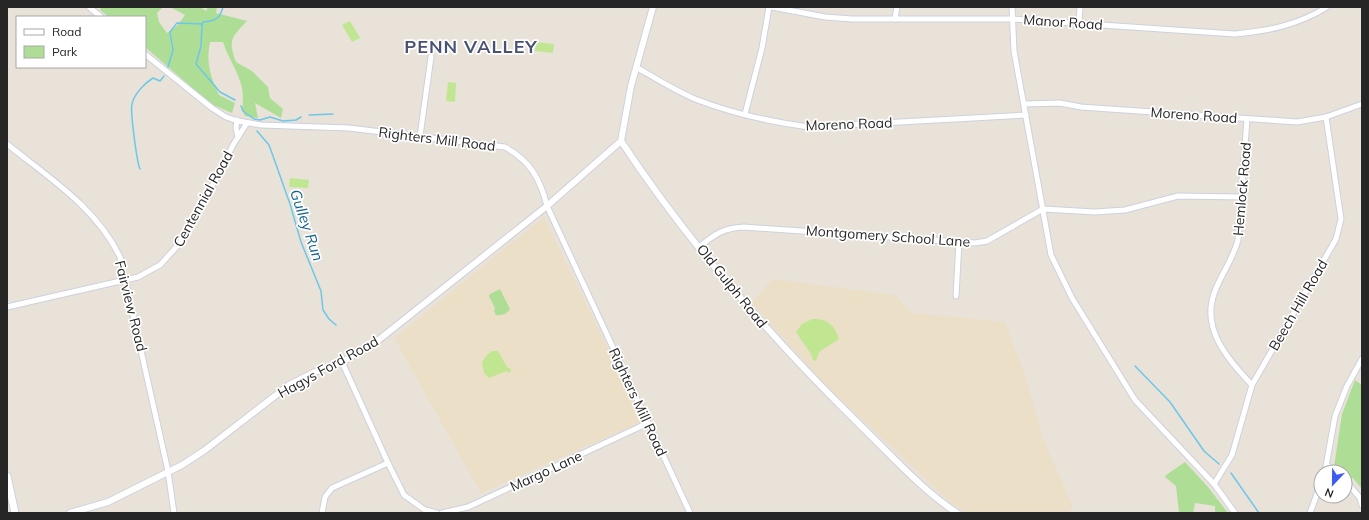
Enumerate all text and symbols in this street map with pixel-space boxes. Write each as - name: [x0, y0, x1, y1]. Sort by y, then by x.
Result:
- street label: Manor Road: [1023, 10, 1103, 34]
- legend: [16, 16, 146, 68]
- text: Road: [52, 24, 81, 39]
- district label: PENN VALLEY: [404, 35, 538, 58]
- text: Park: [52, 44, 78, 59]
- street label: Moreno Road: [1150, 103, 1238, 127]
- street label: Moreno Road: [805, 113, 893, 135]
- street label: Righters Mill Road: [377, 123, 497, 155]
- street label: Hemlock Road: [1229, 141, 1255, 237]
- street label: Centennial Road: [169, 148, 237, 250]
- water label: Gulley Run: [286, 187, 328, 264]
- street label: Montgomery School Lane: [805, 221, 971, 251]
- street label: Old Gulph Road: [693, 241, 771, 331]
- street label: Beech Hill Road: [1265, 256, 1331, 354]
- street label: Fairview Road: [111, 259, 151, 353]
- street label: Hagys Ford Road: [274, 332, 382, 402]
- street label: Righters Mill Road: [605, 345, 671, 459]
- street label: Margo Lane: [507, 446, 585, 496]
- north arrow: [1313, 464, 1353, 504]
- text: N: [1323, 485, 1336, 501]

